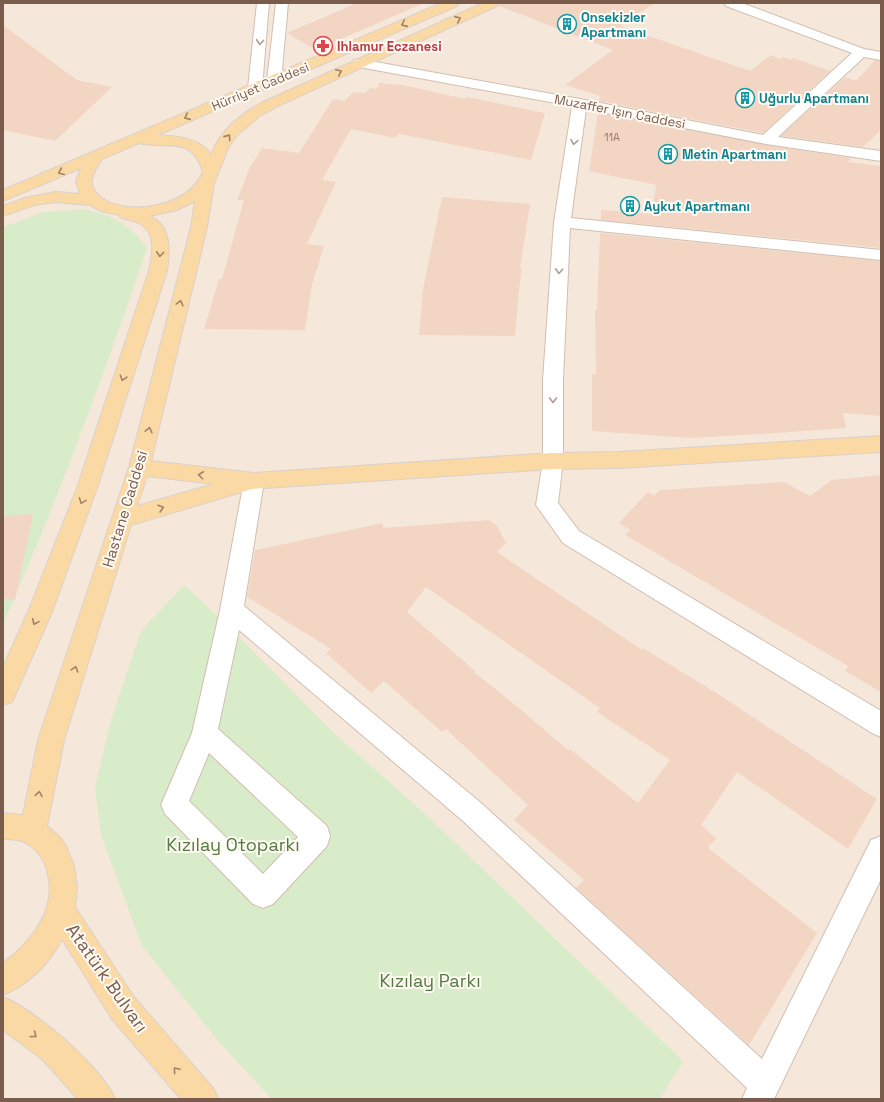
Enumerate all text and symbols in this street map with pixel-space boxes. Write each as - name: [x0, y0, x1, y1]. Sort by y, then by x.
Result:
- place label: Onsekizler Apartmanı: [581, 9, 646, 41]
- building icon: Onsekizler Apartmanı: [556, 13, 578, 35]
- one-way arrow: [453, 16, 461, 24]
- one-way arrow: [401, 19, 409, 27]
- pharmacy icon: Ihlamur Eczanesi: [312, 35, 334, 57]
- place label: Ihlamur Eczanesi: [337, 38, 442, 55]
- one-way arrow: [255, 39, 264, 45]
- street label: Hürriyet Caddesi: [209, 58, 312, 115]
- one-way arrow: [335, 69, 342, 77]
- building icon: Uğurlu Apartmanı: [734, 87, 756, 109]
- street label: Muzaffer Işın Caddesi: [553, 90, 687, 133]
- place label: Uğurlu Apartmanı: [759, 90, 869, 107]
- one-way arrow: [183, 113, 190, 121]
- house number: 11A: [604, 130, 620, 144]
- one-way arrow: [223, 134, 231, 141]
- one-way arrow: [570, 139, 579, 145]
- building icon: Metin Apartmanı: [657, 143, 679, 165]
- place label: Metin Apartmanı: [682, 146, 787, 163]
- one-way arrow: [57, 167, 64, 175]
- building icon: Aykut Apartmanı: [619, 195, 641, 217]
- place label: Aykut Apartmanı: [644, 198, 750, 215]
- one-way arrow: [156, 250, 165, 257]
- one-way arrow: [555, 268, 563, 274]
- one-way arrow: [175, 300, 184, 307]
- one-way arrow: [119, 374, 128, 381]
- one-way arrow: [549, 397, 557, 403]
- one-way arrow: [144, 426, 152, 433]
- street label: Hastane Caddesi: [98, 448, 151, 570]
- one-way arrow: [198, 470, 204, 479]
- one-way arrow: [79, 498, 87, 505]
- one-way arrow: [157, 504, 164, 513]
- one-way arrow: [32, 618, 40, 626]
- one-way arrow: [70, 665, 79, 672]
- one-way arrow: [35, 791, 43, 797]
- park label: Kızılay Otoparkı: [166, 833, 300, 856]
- street label: Atatürk Bulvarı: [61, 919, 153, 1037]
- park label: Kızılay Parkı: [379, 969, 481, 992]
- one-way arrow: [30, 1030, 37, 1037]
- one-way arrow: [173, 1067, 180, 1075]

